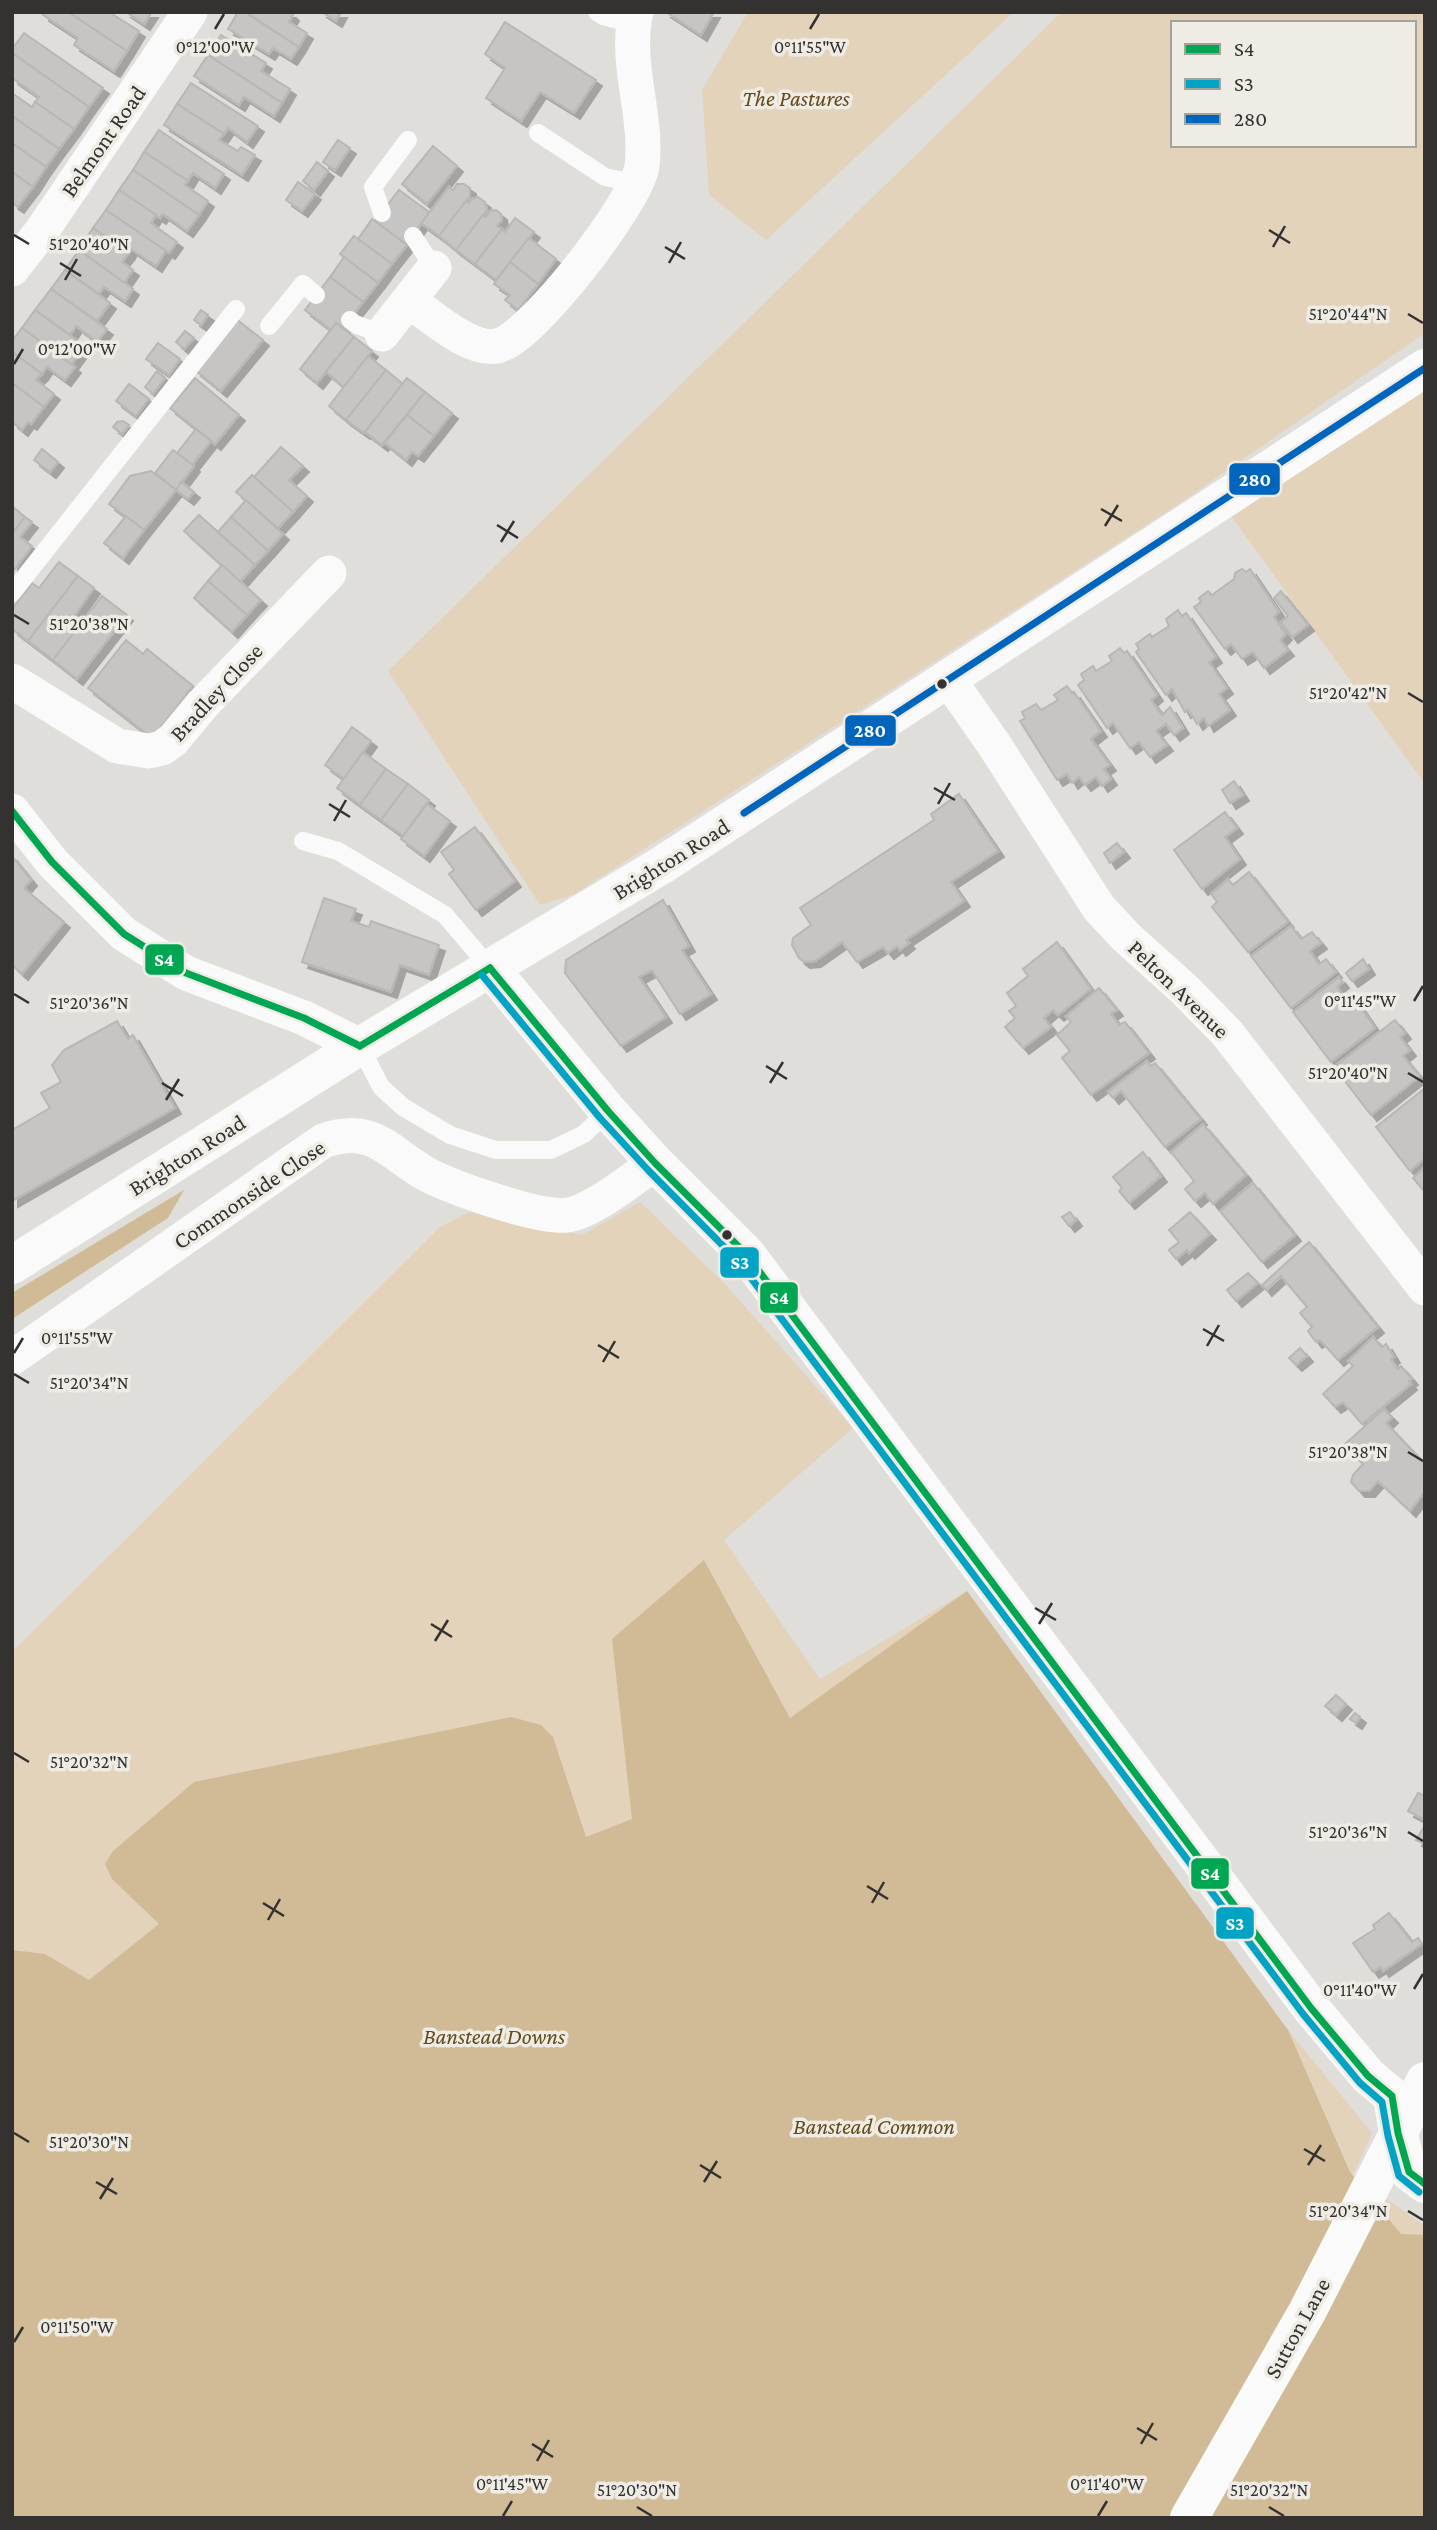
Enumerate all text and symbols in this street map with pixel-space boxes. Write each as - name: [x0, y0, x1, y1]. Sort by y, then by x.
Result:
- legend: [1171, 21, 1416, 147]
- text: 0°12'00"W: [176, 37, 255, 57]
- text: 0°11'55"W: [774, 37, 846, 57]
- text: S4: [1234, 37, 1255, 61]
- text: S3: [1234, 72, 1254, 96]
- street label: Belmont Road: [55, 80, 151, 202]
- park label: The Pastures: [742, 85, 851, 111]
- text: 280: [1234, 107, 1267, 131]
- text: 51°20'40"N: [49, 234, 129, 254]
- text: 51°20'44"N: [1308, 304, 1388, 324]
- text: 0°12'00"W: [38, 339, 117, 359]
- line badge: 280: [1228, 462, 1281, 496]
- text: 280: [1239, 469, 1271, 490]
- text: 51°20'38"N: [49, 614, 129, 634]
- street label: Bradley Close: [164, 638, 268, 746]
- unlabelled marker: [935, 677, 949, 691]
- text: 51°20'42"N: [1309, 683, 1387, 703]
- line badge: 280: [844, 714, 897, 747]
- text: 280: [854, 720, 886, 741]
- street label: Brighton Road: [608, 813, 734, 905]
- street label: Pelton Avenue: [1123, 934, 1235, 1044]
- line badge: S4: [144, 943, 185, 976]
- text: S4: [154, 949, 174, 970]
- text: 0°11'45"W: [1324, 991, 1397, 1011]
- text: 51°20'36"N: [49, 993, 129, 1013]
- text: 51°20'40"N: [1308, 1063, 1388, 1083]
- street label: Brighton Road: [124, 1109, 250, 1201]
- street label: Commonside Close: [168, 1134, 330, 1254]
- unlabelled marker: [720, 1228, 734, 1242]
- line badge: S3: [719, 1246, 760, 1279]
- text: S3: [731, 1252, 749, 1273]
- line badge: S4: [759, 1281, 799, 1314]
- text: S4: [769, 1287, 789, 1308]
- text: 0°11'55"W: [41, 1328, 113, 1348]
- text: 51°20'34"N: [49, 1373, 129, 1393]
- text: 51°20'38"N: [1308, 1442, 1388, 1462]
- text: 51°20'32"N: [50, 1752, 128, 1772]
- text: 51°20'36"N: [1308, 1822, 1388, 1842]
- line badge: S4: [1190, 1857, 1230, 1890]
- text: S4: [1200, 1863, 1220, 1884]
- line badge: S3: [1215, 1906, 1255, 1940]
- text: S3: [1226, 1913, 1244, 1934]
- text: 0°11'40"W: [1323, 1980, 1397, 2000]
- park label: Banstead Downs: [423, 2023, 566, 2049]
- park label: Banstead Common: [793, 2113, 955, 2139]
- text: 51°20'30"N: [49, 2132, 129, 2152]
- text: 51°20'34"N: [1308, 2201, 1388, 2221]
- street label: Sutton Lane: [1259, 2273, 1335, 2383]
- text: 0°11'50"W: [40, 2317, 114, 2337]
- text: 0°11'45"W: [476, 2474, 549, 2494]
- text: 0°11'40"W: [1070, 2474, 1144, 2494]
- text: 51°20'30"N: [597, 2480, 677, 2500]
- text: 51°20'32"N: [1230, 2480, 1308, 2500]

